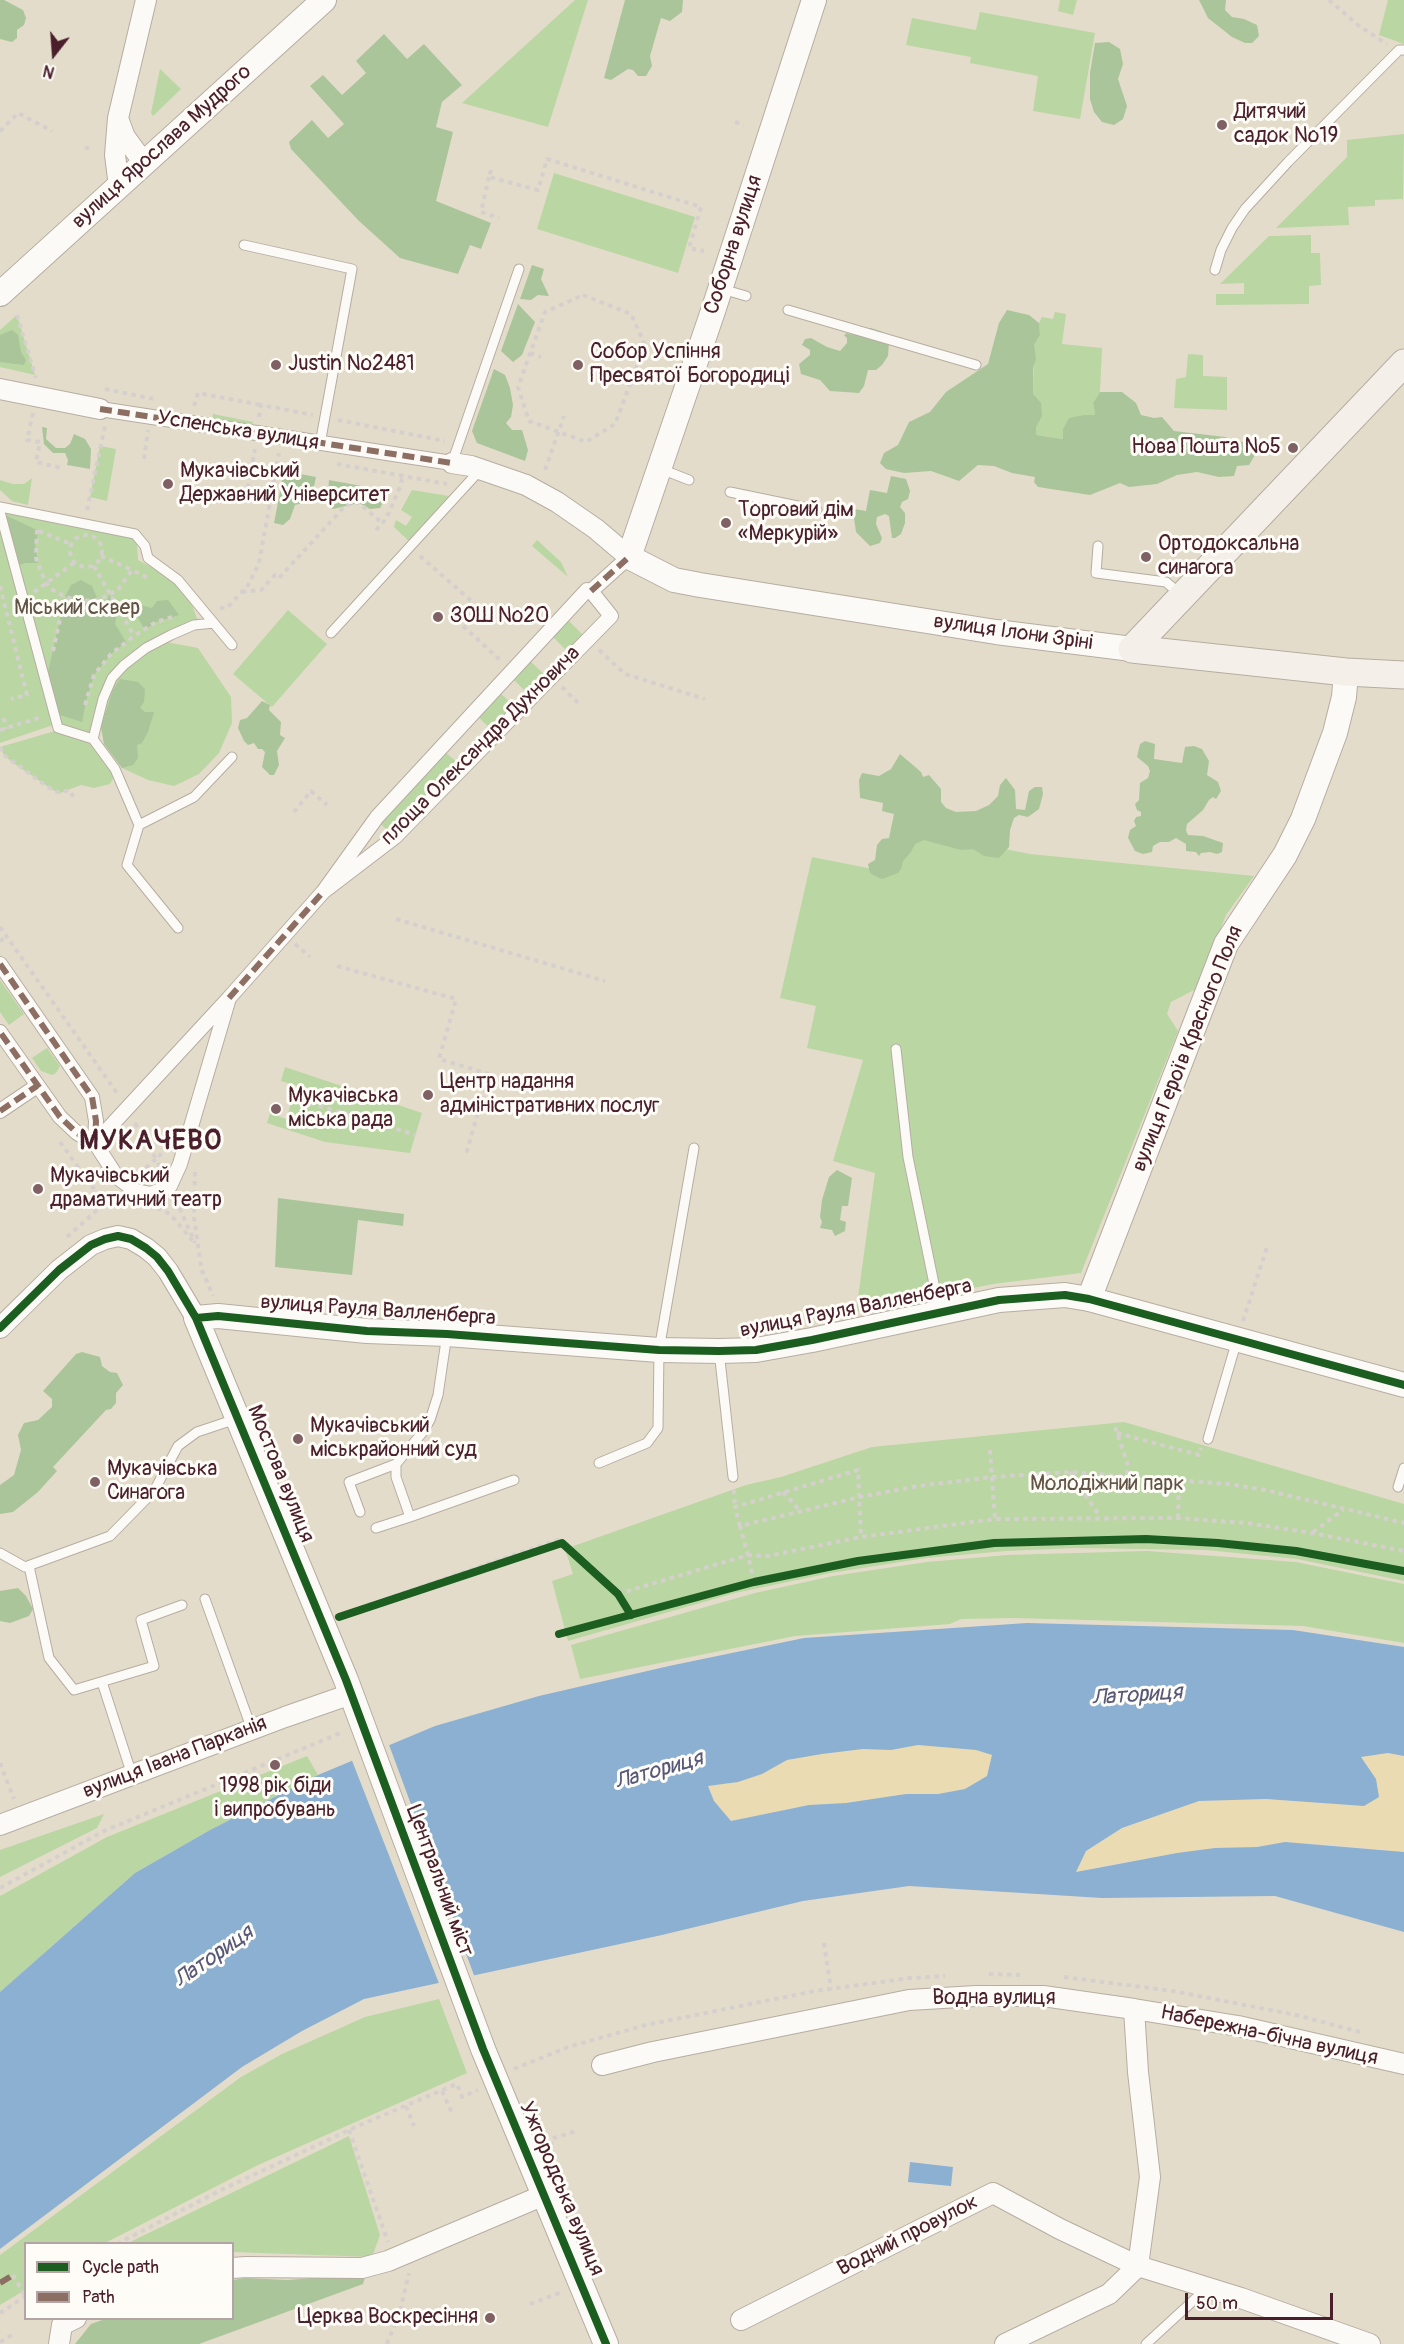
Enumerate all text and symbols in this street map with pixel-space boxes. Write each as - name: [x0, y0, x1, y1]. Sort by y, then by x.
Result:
- north arrow: [24, 24, 84, 84]
- text: N: [41, 60, 57, 82]
- street label: вулиця Ярослава Мудрого: [67, 60, 257, 234]
- place label: Дитячий садок №19: [1234, 100, 1338, 150]
- marker: Дитячий садок №19: [1215, 118, 1229, 132]
- street label: Соборна вулиця: [700, 172, 768, 318]
- place label: Собор Успіння Пресвятої Богородиці: [590, 340, 790, 390]
- place label: Justin №2481: [288, 352, 415, 378]
- marker: Justin №2481: [269, 358, 283, 372]
- marker: Собор Успіння Пресвятої Богородиці: [571, 358, 585, 372]
- street label: Успенська вулиця: [156, 406, 320, 456]
- place label: Нова Пошта №5: [1131, 435, 1281, 461]
- marker: Нова Пошта №5: [1286, 441, 1300, 455]
- place label: Мукачівський Державний Університет: [180, 459, 390, 509]
- marker: Мукачівський Державний Університет: [161, 477, 175, 491]
- place label: Торговий дім «Меркурій»: [738, 498, 854, 548]
- marker: Торговий дім «Меркурій»: [719, 516, 733, 530]
- place label: Ортодоксальна синагога: [1158, 532, 1299, 582]
- marker: Ортодоксальна синагога: [1139, 550, 1153, 564]
- park label: Міський сквер: [14, 596, 140, 622]
- place label: ЗОШ №20: [450, 604, 549, 630]
- street label: вулиця Ілони Зріні: [932, 609, 1094, 657]
- marker: ЗОШ №20: [431, 610, 445, 624]
- street label: площа Олександра Духновича: [376, 641, 586, 851]
- street label: вулиця Героїв Красного Поля: [1127, 922, 1249, 1176]
- place label: Центр надання адміністративних послуг: [440, 1070, 659, 1120]
- place label: Мукачівська міська рада: [288, 1084, 398, 1134]
- marker: Центр надання адміністративних послуг: [421, 1088, 435, 1102]
- marker: Мукачівська міська рада: [269, 1102, 283, 1116]
- district label: МУКАЧЕВО: [79, 1126, 223, 1158]
- place label: Мукачівський драматичний театр: [50, 1164, 222, 1214]
- marker: Мукачівський драматичний театр: [31, 1182, 45, 1196]
- street label: вулиця Рауля Валленберга: [738, 1274, 974, 1344]
- street label: вулиця Рауля Валленберга: [260, 1290, 496, 1332]
- street label: Мостова вулиця: [241, 1402, 319, 1546]
- place label: Мукачівський міськрайонний суд: [310, 1414, 477, 1464]
- marker: Мукачівський міськрайонний суд: [291, 1432, 305, 1446]
- place label: Мукачівська Синагога: [107, 1457, 217, 1507]
- park label: Молодіжний парк: [1030, 1472, 1184, 1498]
- marker: Мукачівська Синагога: [88, 1475, 102, 1489]
- water label: Латориця: [1091, 1680, 1183, 1712]
- street label: вулиця Івана Парканія: [79, 1711, 271, 1805]
- water label: Латориця: [612, 1746, 706, 1796]
- marker: 1998 рік біди і випробувань: [268, 1758, 282, 1772]
- place label: 1998 рік біди і випробувань: [214, 1774, 336, 1824]
- street label: Центральний міст: [400, 1802, 478, 1960]
- water label: Латориця: [169, 1920, 259, 1994]
- street label: Водна вулиця: [932, 1986, 1056, 2012]
- street label: Набережна-бічна вулиця: [1158, 2001, 1380, 2071]
- street label: Ужгородська вулиця: [513, 2098, 609, 2280]
- street label: Водний провулок: [833, 2190, 983, 2282]
- legend: [24, 2242, 234, 2320]
- text: Cycle path: [82, 2256, 159, 2279]
- scale bar: [1188, 2281, 1336, 2319]
- text: Path: [82, 2286, 115, 2309]
- text: 50 m: [1196, 2292, 1238, 2315]
- place label: Церква Воскресіння: [297, 2305, 478, 2331]
- marker: Церква Воскресіння: [483, 2311, 497, 2325]

